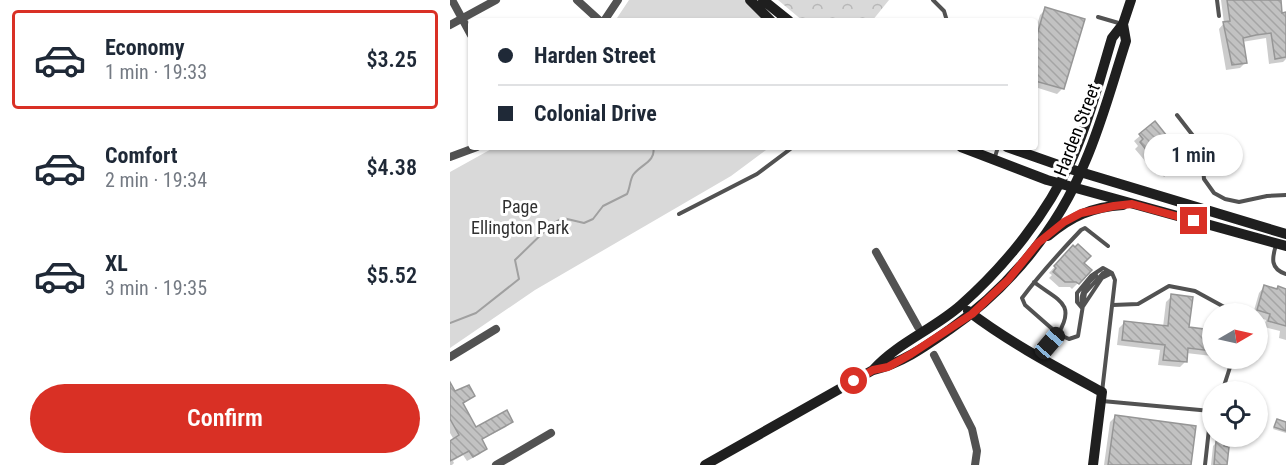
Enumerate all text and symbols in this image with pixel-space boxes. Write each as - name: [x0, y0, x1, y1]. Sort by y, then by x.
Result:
- icon: car: [33, 33, 87, 87]
- text: Economy: [105, 35, 185, 60]
- text: Harden Street: [534, 43, 656, 68]
- text: $3.25: [366, 47, 417, 72]
- text: 1 min · 19:33: [105, 60, 207, 84]
- street label: Harden Street: [1049, 81, 1104, 179]
- text: Colonial Drive: [534, 101, 657, 126]
- callout: 1 min: [1144, 134, 1244, 176]
- icon: car: [33, 141, 87, 195]
- text: Comfort: [105, 143, 178, 168]
- text: 1 min: [1171, 143, 1216, 167]
- text: $4.38: [366, 155, 417, 180]
- text: 2 min · 19:34: [105, 168, 207, 192]
- park label: Page Ellington Park: [471, 196, 569, 238]
- route end: [1180, 207, 1207, 234]
- icon: car: [33, 249, 87, 303]
- text: XL: [105, 251, 128, 276]
- text: $5.52: [366, 263, 417, 288]
- text: 3 min · 19:35: [105, 276, 207, 300]
- north arrow: [1202, 303, 1268, 369]
- map controls: [1202, 303, 1268, 447]
- car: [1031, 324, 1069, 362]
- route start: [840, 367, 867, 394]
- button: locate: [1202, 381, 1268, 447]
- button: Confirm: [30, 384, 420, 453]

